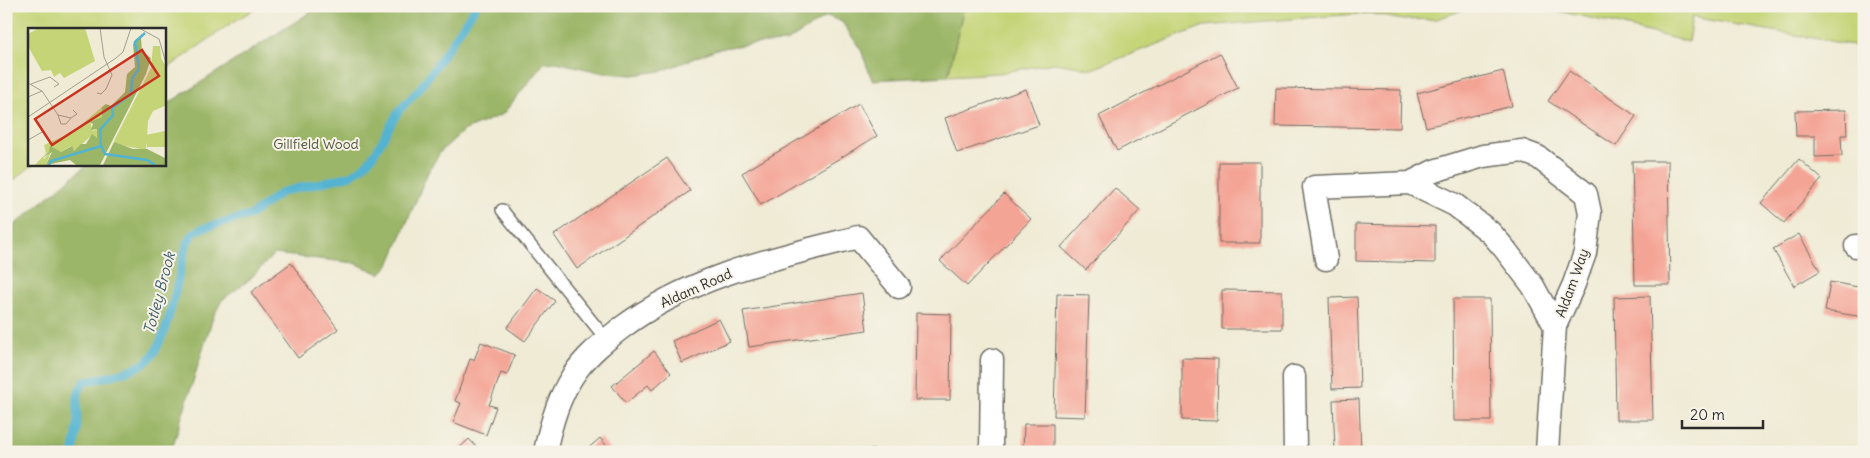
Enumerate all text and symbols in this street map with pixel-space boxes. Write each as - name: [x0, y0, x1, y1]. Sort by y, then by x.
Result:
- inset map: [28, 28, 165, 165]
- park label: Gillfield Wood: [273, 135, 359, 153]
- street label: Aldam Way: [1551, 246, 1593, 320]
- water label: Totley Brook: [139, 249, 179, 336]
- street label: Aldam Road: [657, 264, 735, 312]
- scale bar: [1682, 398, 1764, 430]
- text: 20 m: [1690, 405, 1725, 424]

